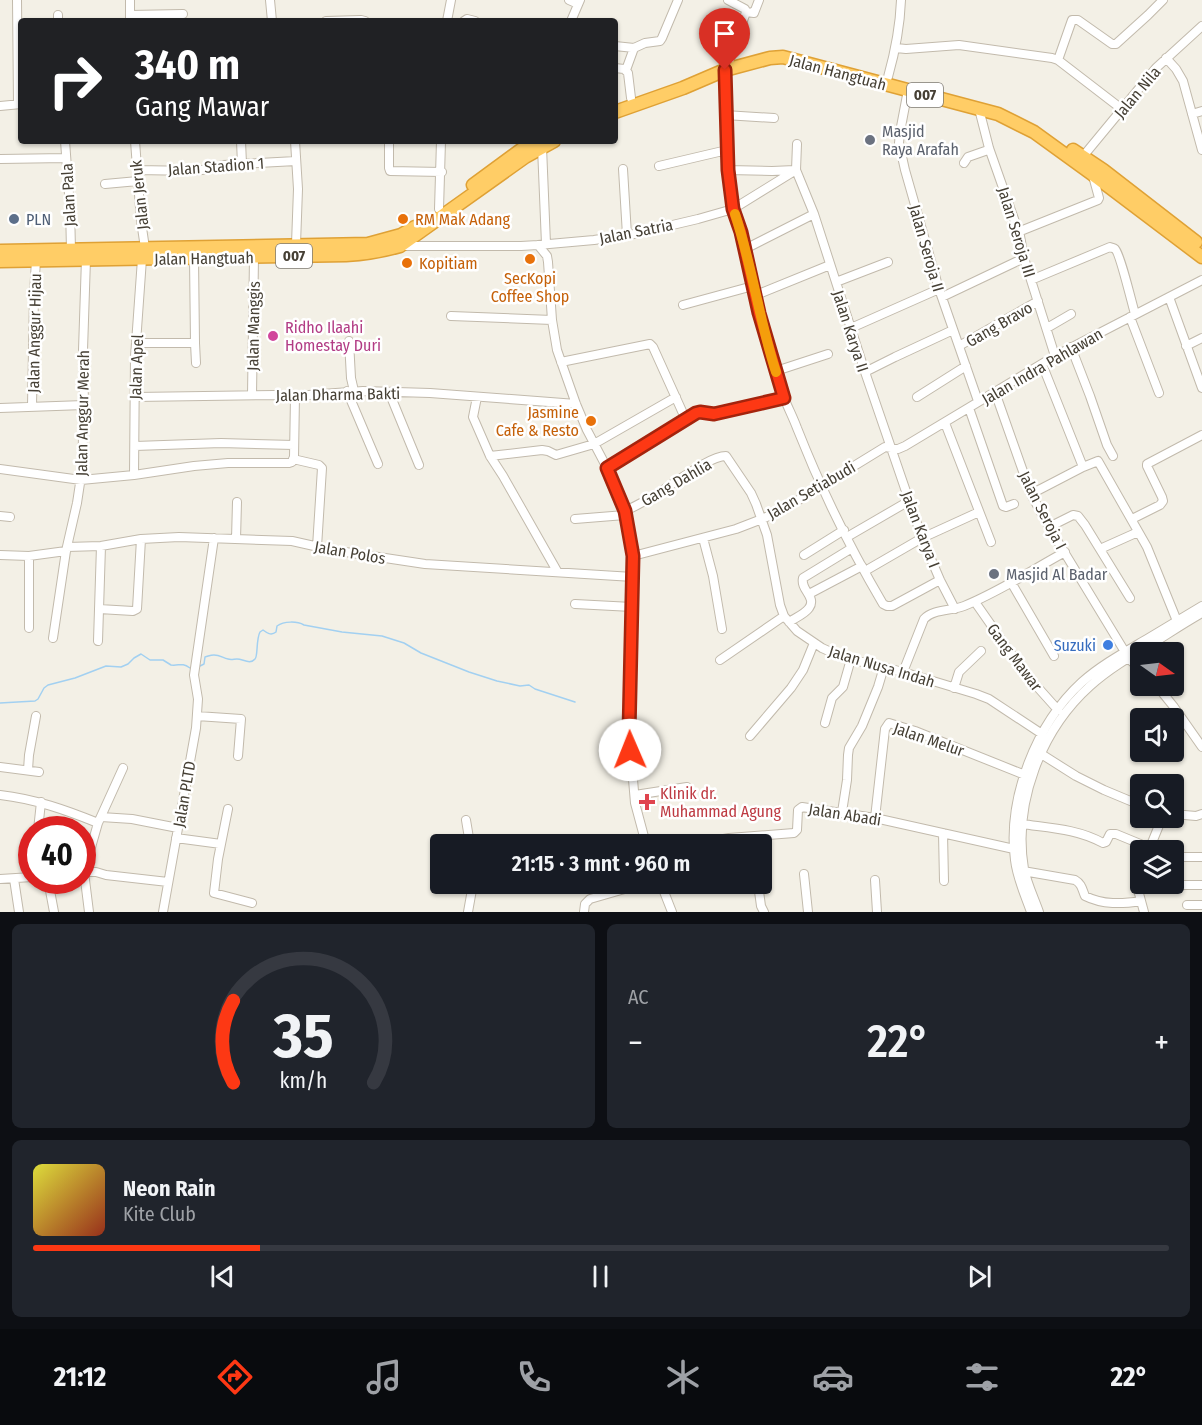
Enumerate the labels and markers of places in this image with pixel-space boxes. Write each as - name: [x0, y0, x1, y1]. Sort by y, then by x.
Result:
- pin: [699, 8, 750, 70]
- place label: Masjid Raya Arafah: [882, 122, 959, 159]
- marker: Masjid Raya Arafah: [863, 133, 877, 147]
- place label: PLN: [26, 210, 51, 229]
- place label: RM Mak Adang: [415, 210, 511, 229]
- marker: PLN: [7, 212, 21, 226]
- marker: RM Mak Adang: [396, 212, 410, 226]
- marker: SecKopi Coffee Shop: [523, 252, 537, 266]
- place label: Kopitiam: [419, 254, 478, 273]
- marker: Kopitiam: [400, 256, 414, 270]
- place label: SecKopi Coffee Shop: [491, 269, 569, 306]
- place label: Ridho Ilaahi Homestay Duri: [285, 318, 381, 355]
- marker: Ridho Ilaahi Homestay Duri: [266, 329, 280, 343]
- place label: Jasmine Cafe & Resto: [496, 403, 579, 440]
- marker: Jasmine Cafe & Resto: [584, 414, 598, 428]
- place label: Masjid Al Badar: [1006, 565, 1108, 584]
- marker: Masjid Al Badar: [987, 567, 1001, 581]
- place label: Suzuki: [1054, 636, 1096, 655]
- marker: Suzuki: [1101, 638, 1115, 652]
- place label: Klinik dr. Muhammad Agung: [660, 784, 781, 821]
- marker: Klinik dr. Muhammad Agung: [638, 793, 656, 811]

